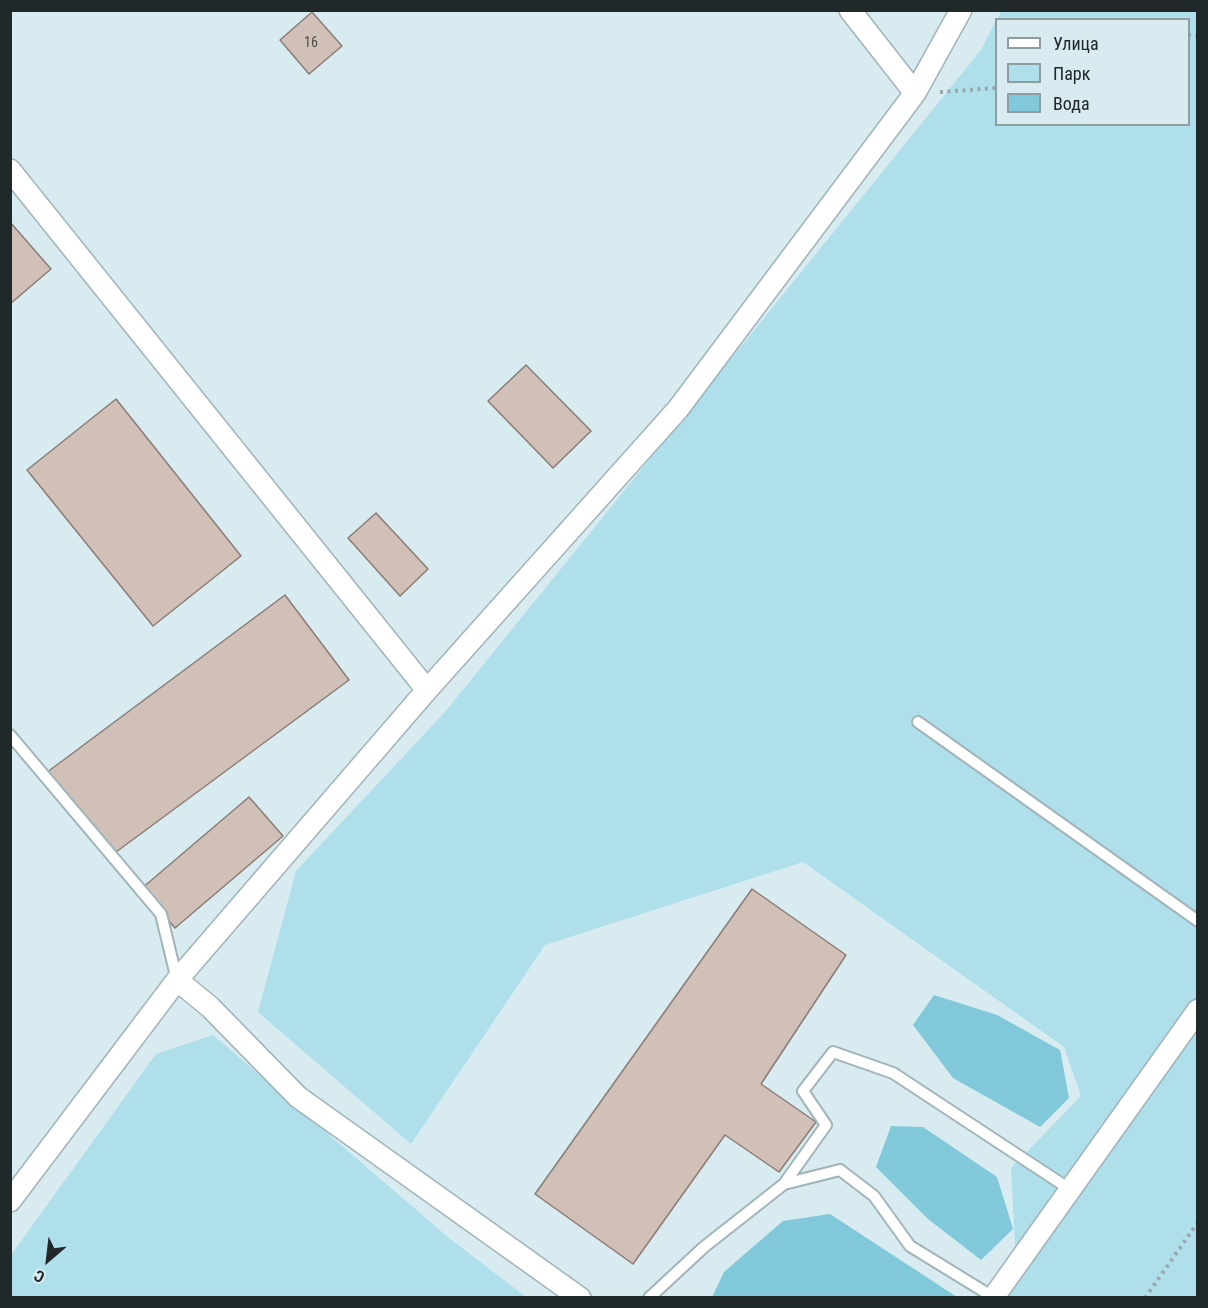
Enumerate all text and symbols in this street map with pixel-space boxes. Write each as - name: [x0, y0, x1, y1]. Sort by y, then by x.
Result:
- legend: [995, 18, 1190, 126]
- text: Улица: [1053, 33, 1099, 54]
- house number: 16: [304, 35, 318, 51]
- text: Парк: [1053, 63, 1090, 84]
- text: Вода: [1053, 93, 1090, 114]
- north arrow: [18, 1230, 78, 1290]
- text: С: [31, 1266, 48, 1287]

